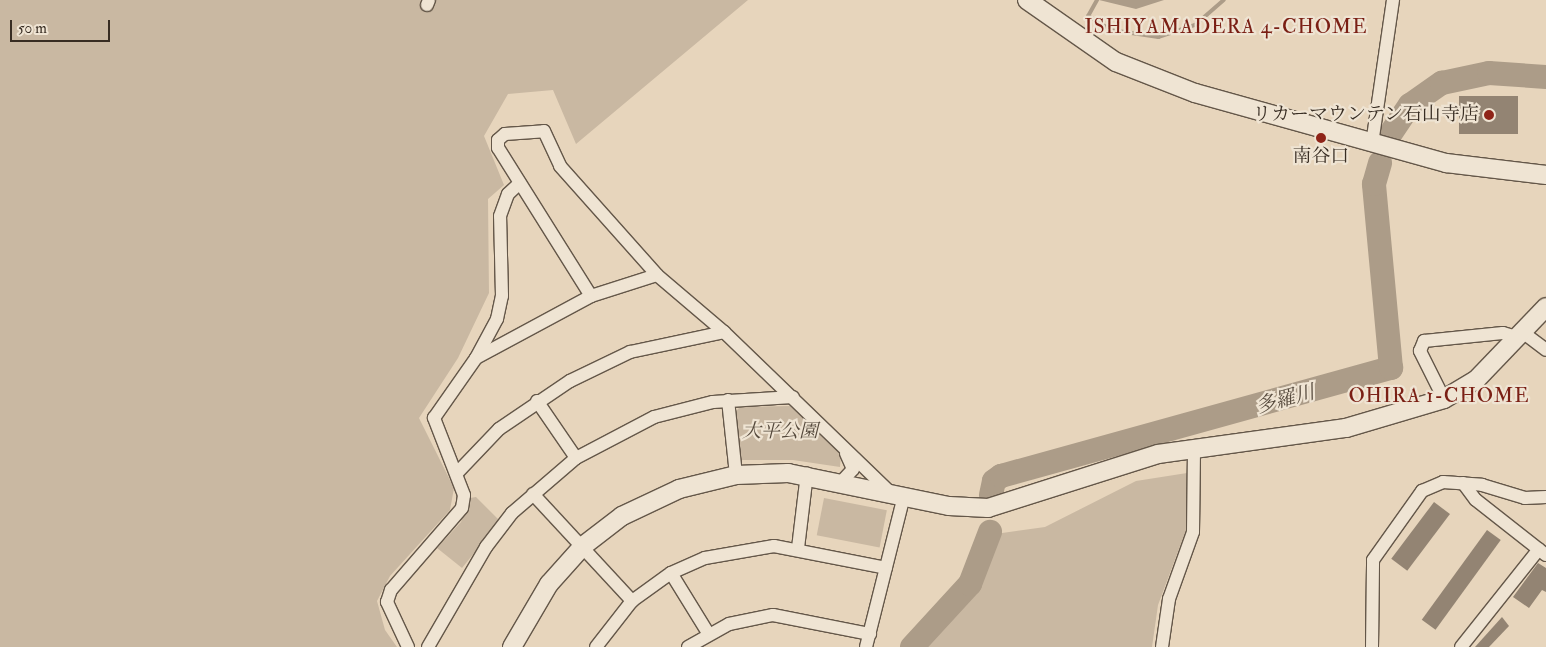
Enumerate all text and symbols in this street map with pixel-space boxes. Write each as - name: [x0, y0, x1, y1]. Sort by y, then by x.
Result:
- scale bar: [12, 10, 112, 42]
- district label: ISHIYAMADERA 4-CHOME: [1082, 14, 1370, 38]
- text: 50 m: [18, 19, 47, 38]
- place label: リカーマウンテン石山寺店: [1251, 104, 1479, 126]
- marker: リカーマウンテン石山寺店: [1483, 109, 1495, 121]
- marker: 南谷口: [1315, 132, 1327, 144]
- place label: 南谷口: [1293, 146, 1349, 168]
- water label: 多羅川: [1253, 380, 1317, 418]
- district label: OHIRA 1-CHOME: [1347, 383, 1531, 407]
- park label: 大平公園: [742, 421, 818, 443]

